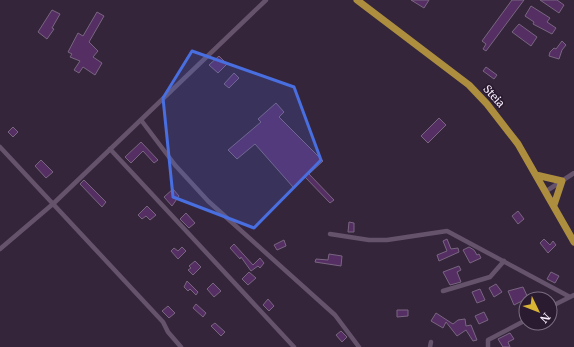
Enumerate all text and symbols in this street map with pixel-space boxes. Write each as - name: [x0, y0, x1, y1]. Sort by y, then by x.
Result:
- street label: Steia: [480, 82, 508, 110]
- north arrow: [518, 291, 558, 331]
- text: N: [537, 310, 553, 326]

